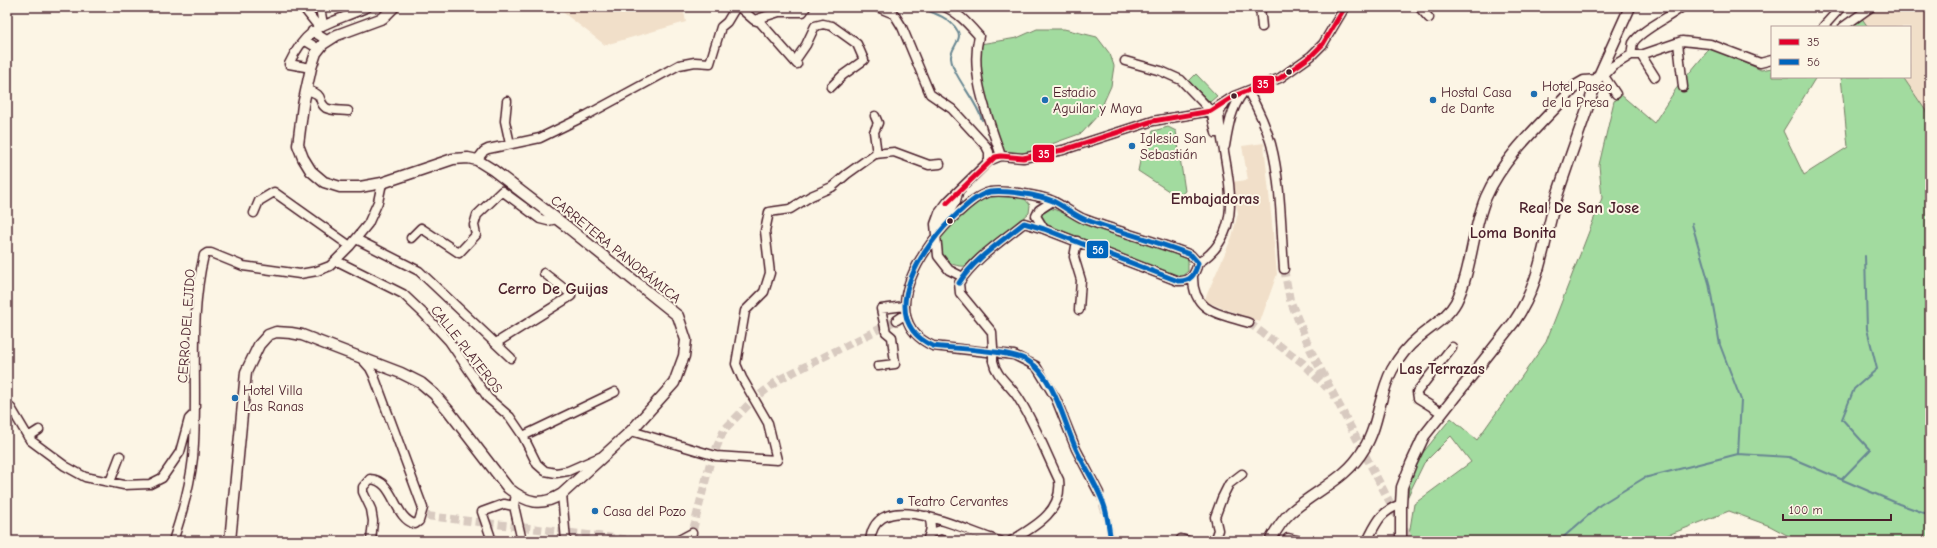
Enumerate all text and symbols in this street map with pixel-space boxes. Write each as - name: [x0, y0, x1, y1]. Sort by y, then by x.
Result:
- legend: [1771, 26, 1911, 78]
- text: 35: [1807, 35, 1820, 49]
- text: 56: [1807, 55, 1820, 69]
- unlabelled marker: [1284, 67, 1294, 77]
- line badge: 35: [1252, 75, 1275, 94]
- text: 35: [1257, 78, 1269, 91]
- place label: Hotel Paseo de la Presa: [1542, 78, 1612, 111]
- place label: Estadio Aguilar y Maya: [1053, 84, 1143, 117]
- place label: Hostal Casa de Dante: [1441, 84, 1512, 117]
- marker: Hotel Paseo de la Presa: [1529, 89, 1539, 99]
- unlabelled marker: [1229, 91, 1239, 101]
- marker: Estadio Aguilar y Maya: [1040, 95, 1050, 105]
- marker: Hostal Casa de Dante: [1428, 95, 1438, 105]
- place label: Iglesia San Sebastián: [1140, 130, 1207, 163]
- marker: Iglesia San Sebastián: [1127, 141, 1137, 151]
- line badge: 35: [1032, 144, 1055, 163]
- text: 35: [1038, 148, 1050, 161]
- district label: Embajadoras: [1171, 190, 1259, 208]
- street label: CARRETERA PANORÁMICA: [547, 192, 684, 307]
- district label: Real De San Jose: [1519, 199, 1639, 217]
- unlabelled marker: [945, 216, 955, 226]
- district label: Loma Bonita: [1470, 224, 1556, 242]
- line badge: 56: [1086, 240, 1109, 259]
- text: 56: [1092, 244, 1104, 257]
- street label: CERRO DEL EJIDO: [174, 268, 199, 384]
- district label: Cerro De Guijas: [498, 280, 608, 298]
- street label: CALLE PLATEROS: [427, 302, 506, 397]
- district label: Las Terrazas: [1399, 360, 1485, 378]
- place label: Hotel Villa Las Ranas: [243, 382, 304, 415]
- marker: Hotel Villa Las Ranas: [230, 393, 240, 403]
- place label: Teatro Cervantes: [908, 493, 1008, 510]
- marker: Teatro Cervantes: [895, 496, 905, 506]
- scale bar: [1783, 496, 1891, 522]
- place label: Casa del Pozo: [603, 503, 686, 520]
- text: 100 m: [1789, 503, 1822, 517]
- marker: Casa del Pozo: [590, 506, 600, 516]

